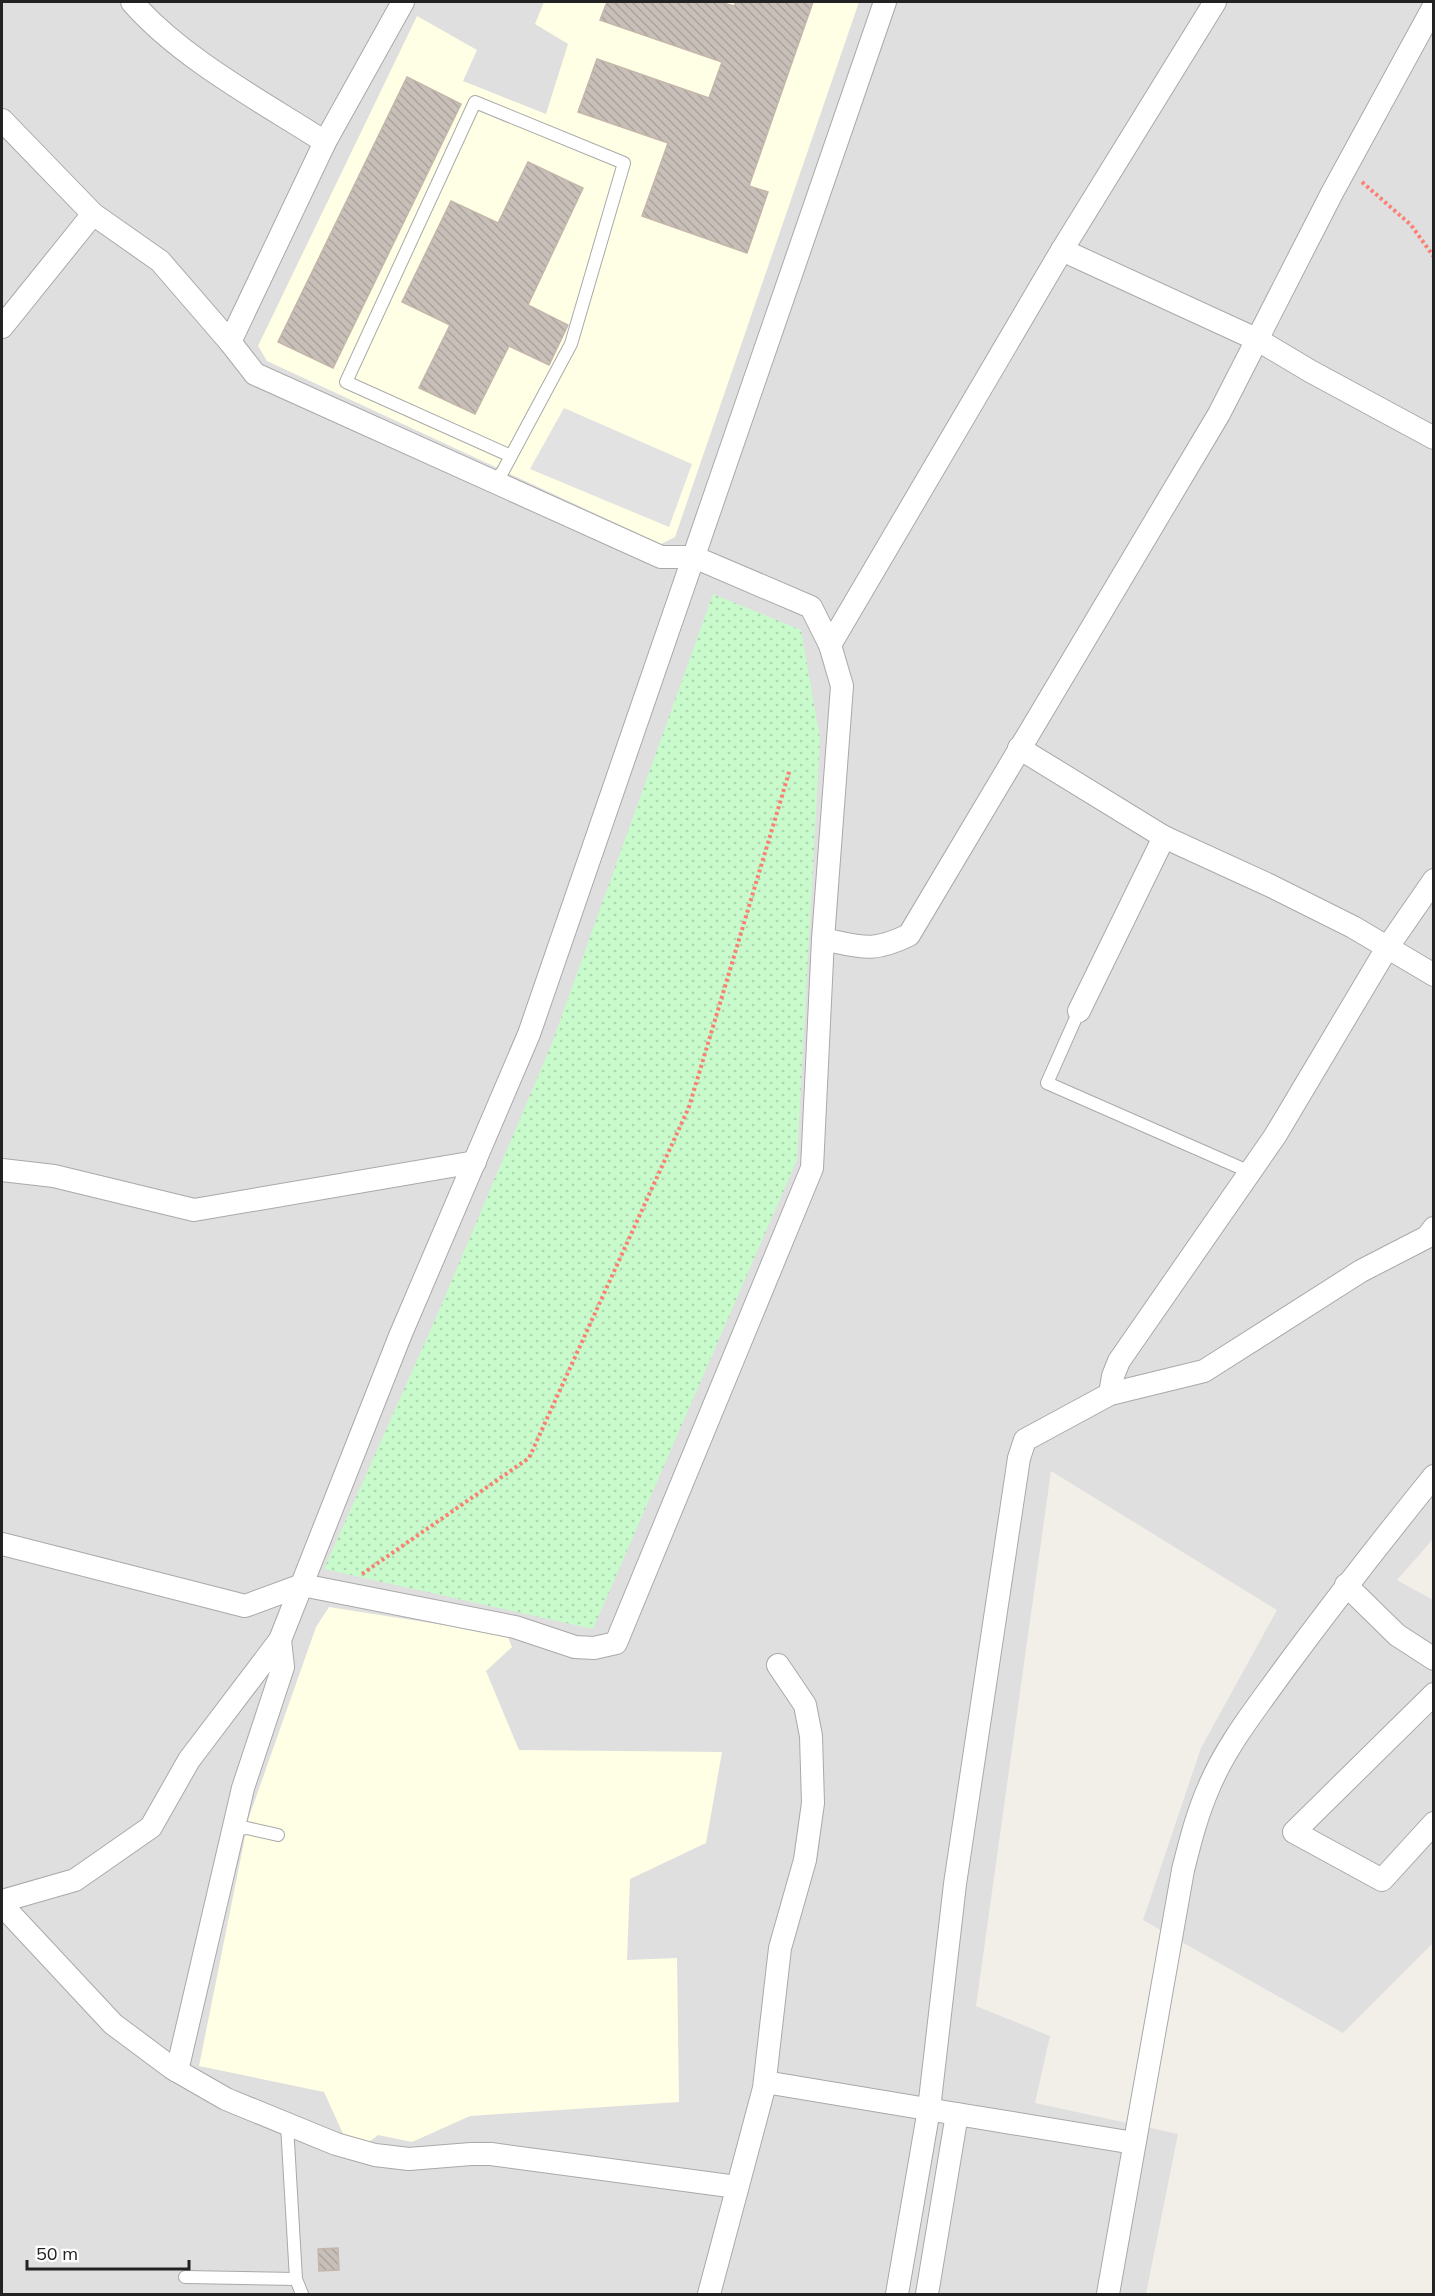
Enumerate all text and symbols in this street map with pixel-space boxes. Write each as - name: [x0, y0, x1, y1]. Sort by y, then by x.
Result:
- scale bar: [27, 2233, 189, 2271]
- text: 50 m: [36, 2242, 78, 2265]

